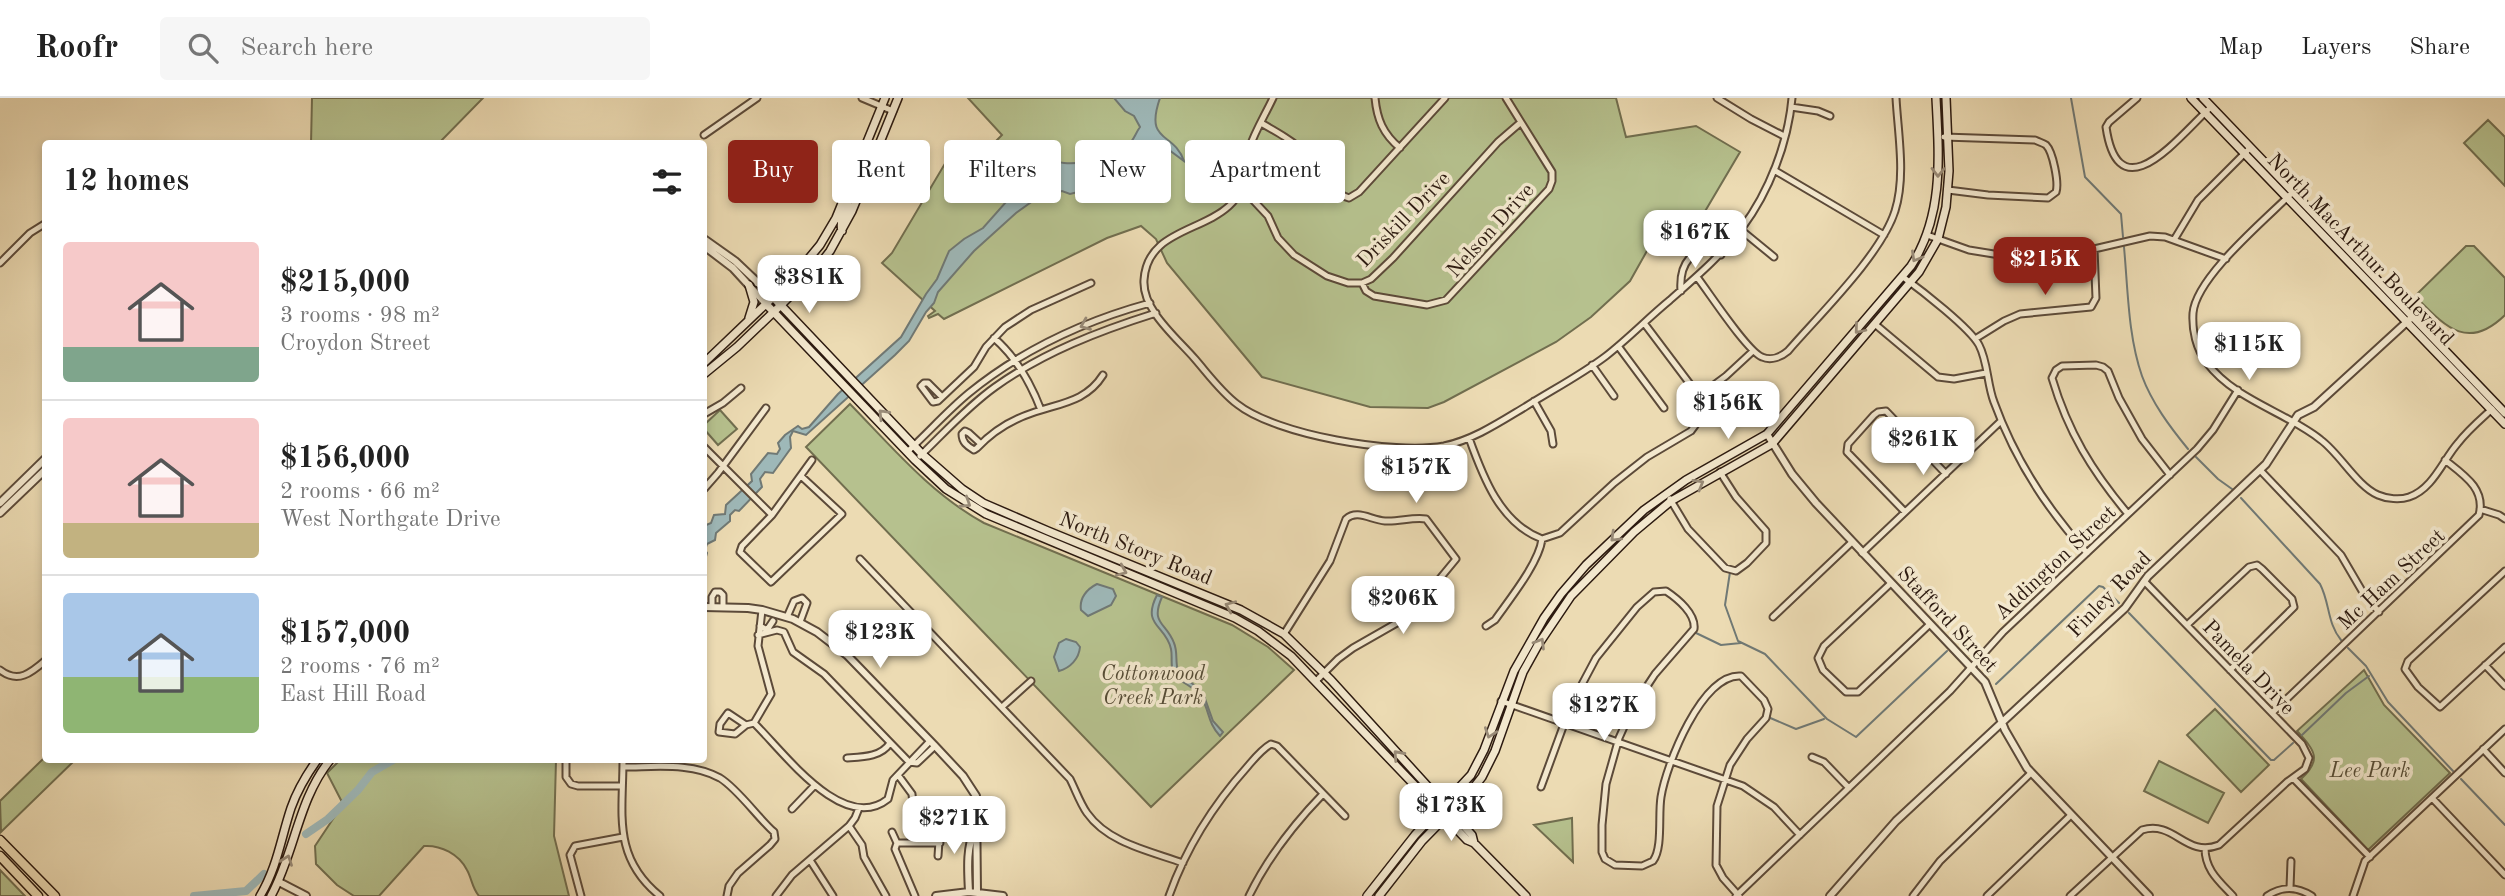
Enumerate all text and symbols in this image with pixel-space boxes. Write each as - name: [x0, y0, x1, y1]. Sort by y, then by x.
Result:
- search box: [160, 17, 650, 80]
- icon: search: [184, 29, 222, 67]
- text: Roofr: [35, 32, 118, 65]
- text: Search here: [240, 35, 373, 61]
- text: Map: [2219, 36, 2263, 60]
- text: Layers: [2301, 36, 2371, 60]
- text: Share: [2409, 36, 2470, 60]
- chip: Buy: [728, 140, 818, 203]
- chip: Rent: [832, 140, 930, 203]
- chip: Filters: [944, 140, 1061, 203]
- chip: New: [1075, 140, 1171, 203]
- chip: Apartment: [1185, 140, 1345, 203]
- street label: North MacArthur Boulevard: [2263, 150, 2457, 350]
- icon: filters: [648, 163, 686, 201]
- text: 12 homes: [63, 167, 189, 197]
- one-way arrow: [1931, 167, 1946, 178]
- street label: Driskill Drive: [1353, 168, 1455, 272]
- street label: Nelson Drive: [1444, 180, 1539, 282]
- pin: $167K: [1646, 211, 1744, 270]
- text: $167K: [1659, 221, 1731, 244]
- pin: $215K: [1996, 238, 2094, 297]
- text: $215K: [2009, 248, 2081, 271]
- one-way arrow: [1911, 249, 1924, 262]
- pin: $381K: [760, 256, 858, 315]
- text: $381K: [773, 266, 845, 289]
- text: $215,000: [280, 268, 410, 298]
- icon: home: [119, 270, 203, 354]
- text: 3 rooms · 98 m²: [280, 304, 440, 327]
- one-way arrow: [1080, 316, 1092, 330]
- one-way arrow: [1855, 320, 1867, 333]
- pin: $115K: [2200, 322, 2298, 382]
- text: Croydon Street: [280, 332, 431, 355]
- text: $115K: [2213, 333, 2285, 356]
- pin: $156K: [1679, 382, 1777, 441]
- text: $156K: [1692, 392, 1764, 415]
- one-way arrow: [879, 409, 892, 422]
- pin: $261K: [1874, 418, 1972, 477]
- text: $261K: [1887, 428, 1959, 451]
- text: $156,000: [280, 444, 410, 474]
- icon: home: [119, 446, 203, 530]
- pin: $157K: [1367, 446, 1465, 505]
- text: $157K: [1380, 456, 1452, 479]
- one-way arrow: [1692, 479, 1705, 492]
- text: 2 rooms · 66 m²: [280, 480, 440, 503]
- one-way arrow: [958, 494, 971, 507]
- street label: Addington Street: [1991, 502, 2121, 624]
- text: West Northgate Drive: [280, 508, 501, 531]
- street label: North Story Road: [1056, 509, 1215, 590]
- street label: Mc Ham Street: [2334, 525, 2450, 635]
- one-way arrow: [1610, 529, 1623, 542]
- street label: Finley Road: [2064, 548, 2156, 642]
- one-way arrow: [1115, 563, 1127, 577]
- street label: Stafford Street: [1893, 563, 2001, 677]
- pin: $206K: [1354, 576, 1452, 636]
- text: $206K: [1367, 587, 1439, 610]
- one-way arrow: [1225, 600, 1237, 614]
- pin: $123K: [831, 610, 929, 670]
- street label: Pamela Drive: [2198, 617, 2298, 719]
- text: $157,000: [280, 619, 410, 649]
- icon: home: [119, 621, 203, 705]
- text: $123K: [844, 621, 916, 644]
- one-way arrow: [1531, 637, 1544, 650]
- text: 2 rooms · 76 m²: [280, 655, 440, 678]
- park label: Cottonwood Creek Park: [1101, 664, 1206, 709]
- text: East Hill Road: [280, 683, 426, 706]
- pin: $127K: [1555, 684, 1653, 743]
- text: $127K: [1568, 694, 1640, 717]
- one-way arrow: [1484, 727, 1498, 739]
- one-way arrow: [1394, 750, 1407, 763]
- park label: Lee Park: [2329, 761, 2410, 782]
- pin: $173K: [1402, 784, 1500, 843]
- text: $173K: [1415, 794, 1487, 817]
- pin: $271K: [905, 796, 1003, 856]
- text: $271K: [918, 807, 990, 830]
- one-way arrow: [279, 855, 293, 867]

